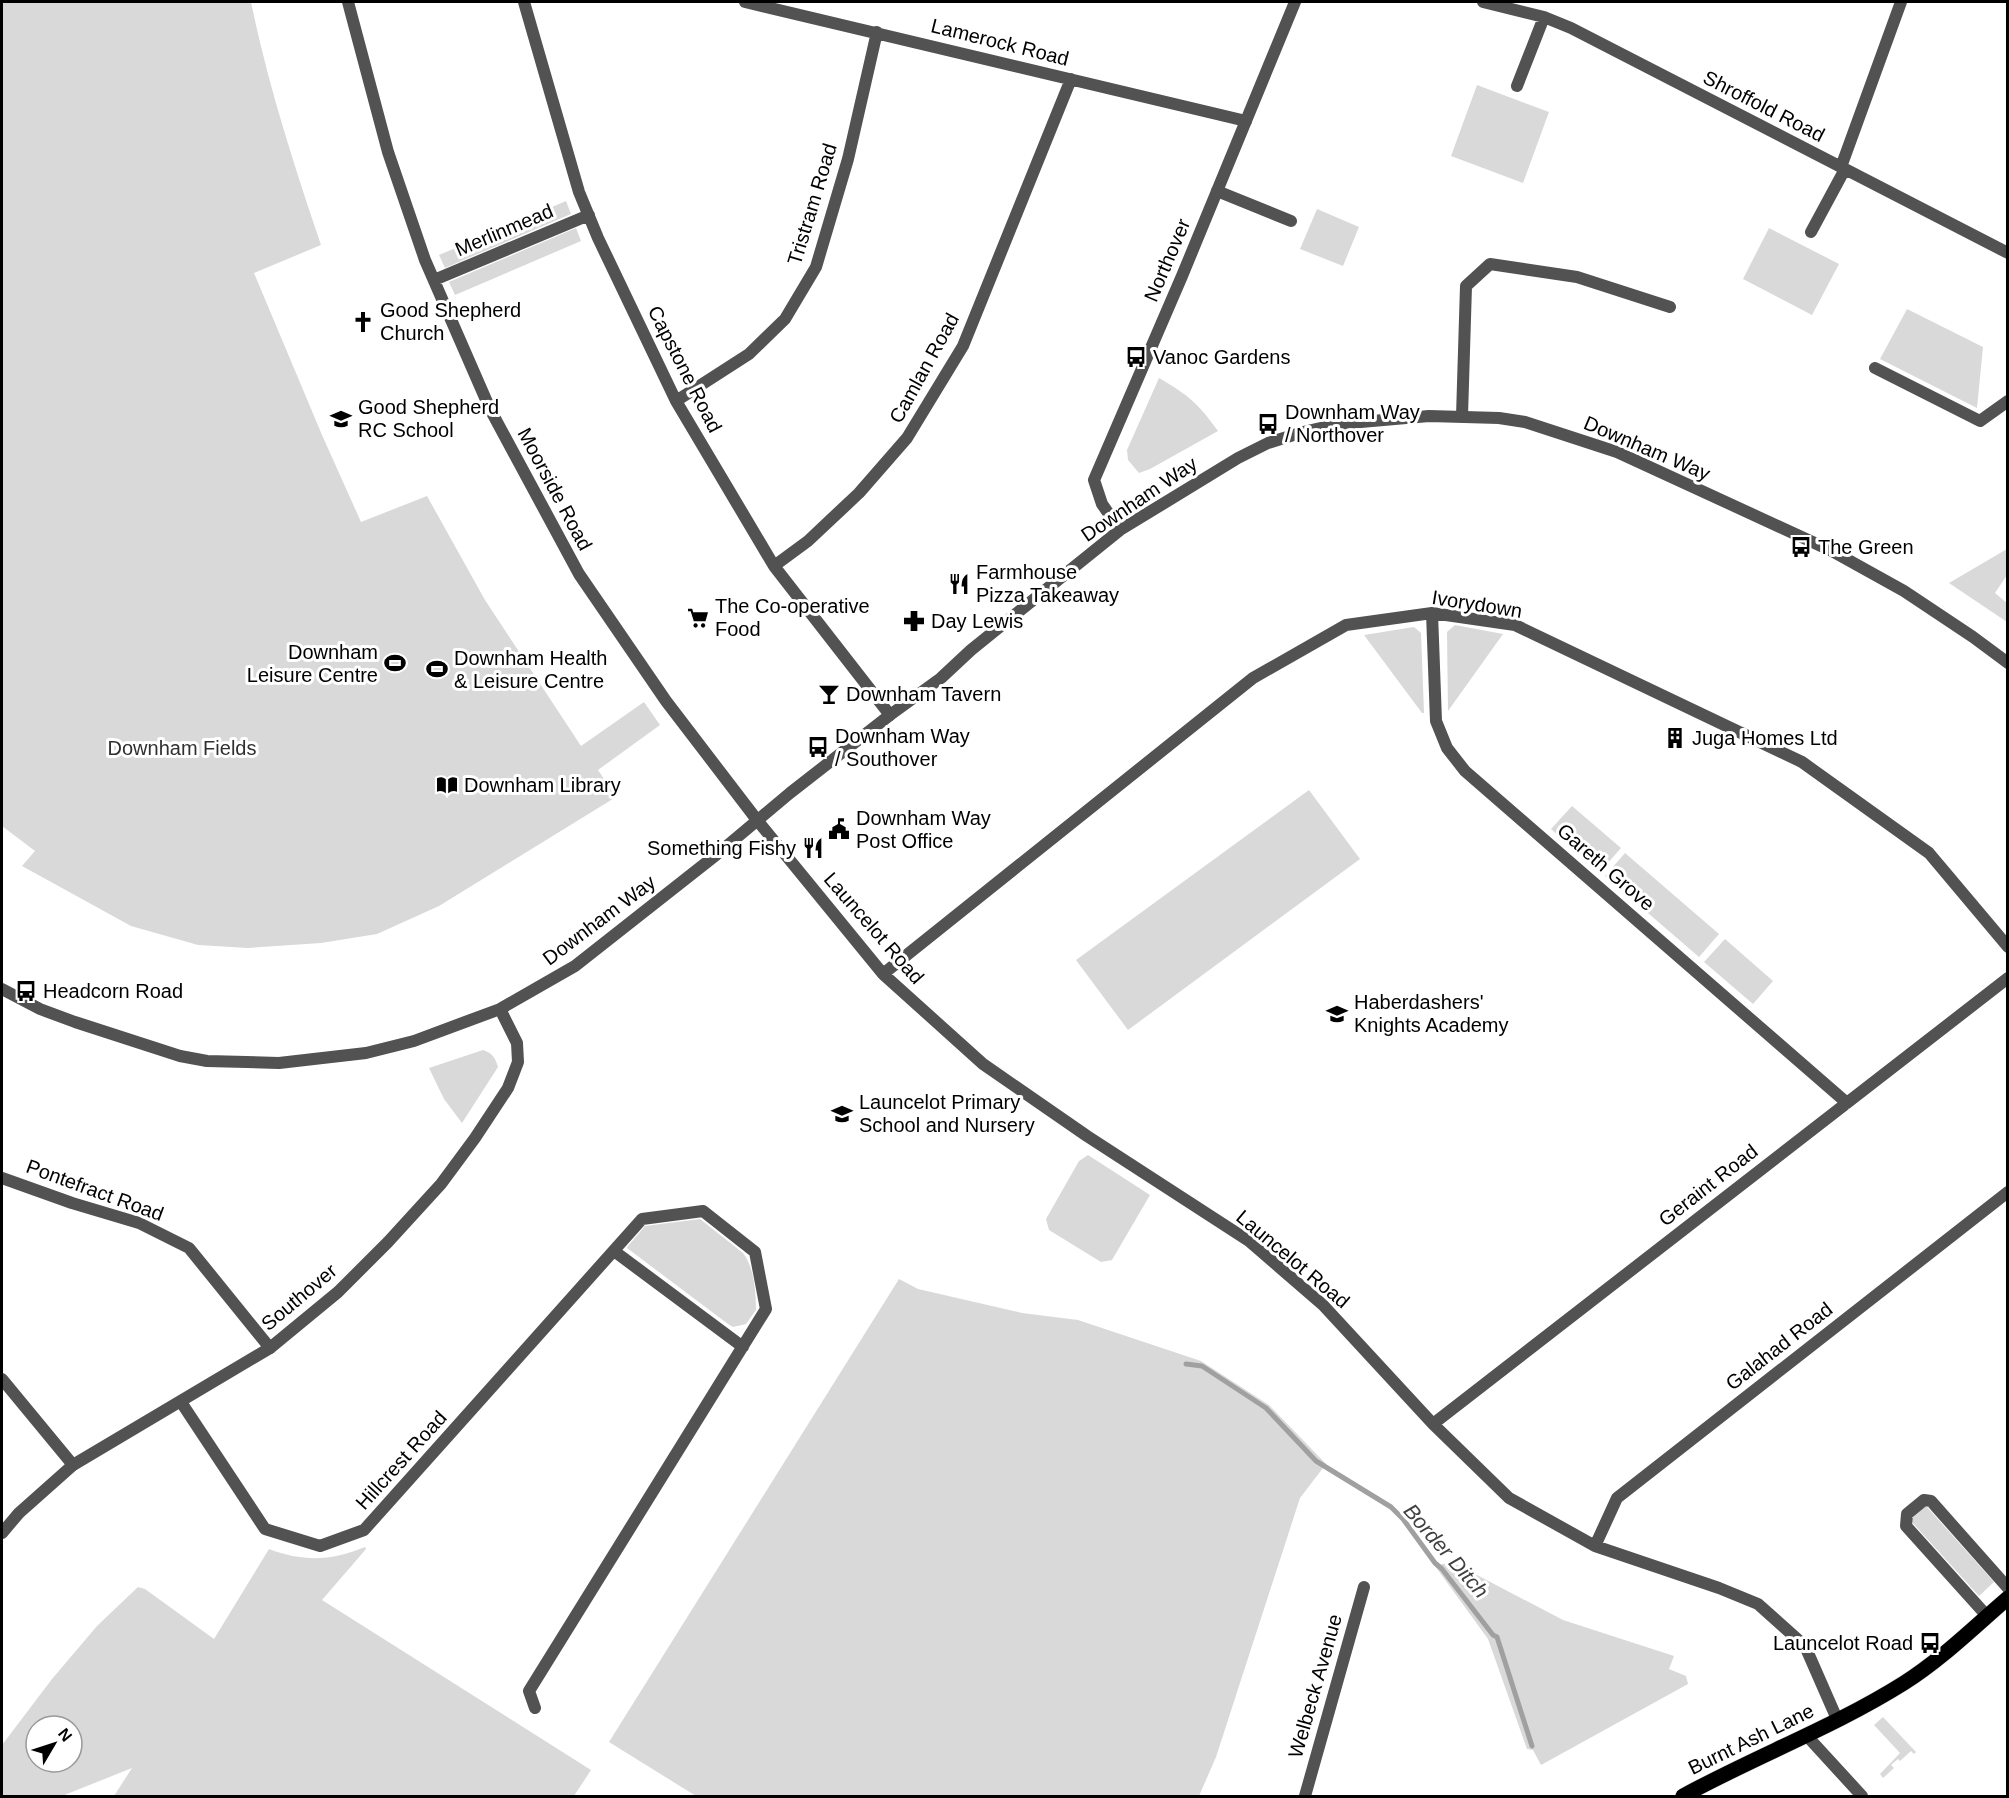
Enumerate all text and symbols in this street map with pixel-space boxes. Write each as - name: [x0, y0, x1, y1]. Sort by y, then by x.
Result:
- street label: Lamerock Road: [929, 14, 1071, 70]
- street label: Shroffold Road: [1700, 66, 1828, 146]
- street label: Tristram Road: [783, 141, 841, 267]
- street label: Merlinmead: [452, 199, 556, 261]
- street label: Northover: [1140, 215, 1194, 305]
- place label: Good Shepherd Church: [380, 299, 521, 344]
- street label: Capstone Road: [644, 302, 726, 436]
- street label: Camlan Road: [885, 309, 963, 427]
- church icon: Good Shepherd Church: [351, 310, 375, 334]
- bus stop icon: Vanoc Gardens: [1124, 345, 1148, 369]
- place label: Vanoc Gardens: [1153, 346, 1291, 368]
- place label: Good Shepherd RC School: [358, 396, 499, 441]
- place label: Downham Way / Northover: [1285, 401, 1420, 446]
- school or university icon: Good Shepherd RC School: [329, 407, 353, 431]
- bus stop icon: Downham Way / Northover: [1256, 412, 1280, 436]
- street label: Downham Way: [1581, 412, 1713, 484]
- street label: Moorside Road: [513, 424, 597, 554]
- street label: Downham Way: [1077, 452, 1201, 546]
- bus stop icon: The Green: [1789, 535, 1813, 559]
- place label: The Green: [1818, 536, 1914, 558]
- place label: Farmhouse Pizza Takeaway: [976, 561, 1119, 606]
- restaurant icon: Farmhouse Pizza Takeaway: [947, 572, 971, 596]
- street label: Ivorydown: [1430, 586, 1524, 622]
- place label: The Co-operative Food: [715, 595, 870, 640]
- supermarket icon: The Co-operative Food: [686, 606, 710, 630]
- pharmacy icon: Day Lewis: [902, 609, 926, 633]
- place label: Day Lewis: [931, 610, 1023, 632]
- place label: Downham Leisure Centre: [247, 641, 378, 686]
- place label: Downham Health & Leisure Centre: [454, 647, 607, 692]
- sports icon: Downham Leisure Centre: [383, 651, 407, 675]
- sports icon: Downham Health & Leisure Centre: [425, 657, 449, 681]
- bar icon: Downham Tavern: [817, 682, 841, 706]
- place label: Downham Tavern: [846, 683, 1001, 705]
- place label: Downham Way / Southover: [835, 725, 970, 770]
- building icon: Juga Homes Ltd: [1663, 726, 1687, 750]
- place label: Juga Homes Ltd: [1692, 727, 1838, 749]
- bus stop icon: Downham Way / Southover: [806, 735, 830, 759]
- park label: Downham Fields: [108, 737, 256, 759]
- library icon: Downham Library: [435, 773, 459, 797]
- place label: Downham Library: [464, 774, 621, 796]
- place label: Downham Way Post Office: [856, 807, 991, 852]
- public building icon: Downham Way Post Office: [827, 817, 851, 841]
- street label: Gareth Grove: [1553, 819, 1659, 915]
- restaurant icon: Something Fishy: [801, 836, 825, 860]
- place label: Something Fishy: [647, 837, 796, 859]
- street label: Launcelot Road: [820, 868, 928, 988]
- street label: Downham Way: [539, 871, 659, 969]
- bus stop icon: Headcorn Road: [14, 979, 38, 1003]
- place label: Headcorn Road: [43, 980, 183, 1002]
- place label: Haberdashers' Knights Academy: [1354, 991, 1509, 1036]
- school or university icon: Haberdashers' Knights Academy: [1325, 1002, 1349, 1026]
- place label: Launcelot Primary School and Nursery: [859, 1091, 1035, 1136]
- school or university icon: Launcelot Primary School and Nursery: [830, 1102, 854, 1126]
- street label: Geraint Road: [1654, 1140, 1762, 1230]
- street label: Pontefract Road: [23, 1155, 167, 1225]
- street label: Launcelot Road: [1232, 1206, 1354, 1312]
- street label: Southover: [257, 1259, 341, 1335]
- street label: Galahad Road: [1721, 1298, 1837, 1394]
- street label: Hillcrest Road: [351, 1406, 451, 1514]
- water label: Border Ditch: [1399, 1499, 1493, 1602]
- street label: Welbeck Avenue: [1284, 1612, 1346, 1760]
- bus stop icon: Launcelot Road: [1918, 1631, 1942, 1655]
- place label: Launcelot Road: [1773, 1632, 1913, 1654]
- street label: Burnt Ash Lane: [1685, 1699, 1817, 1779]
- north arrow: [24, 1714, 84, 1774]
- text: N: [55, 1725, 76, 1745]

